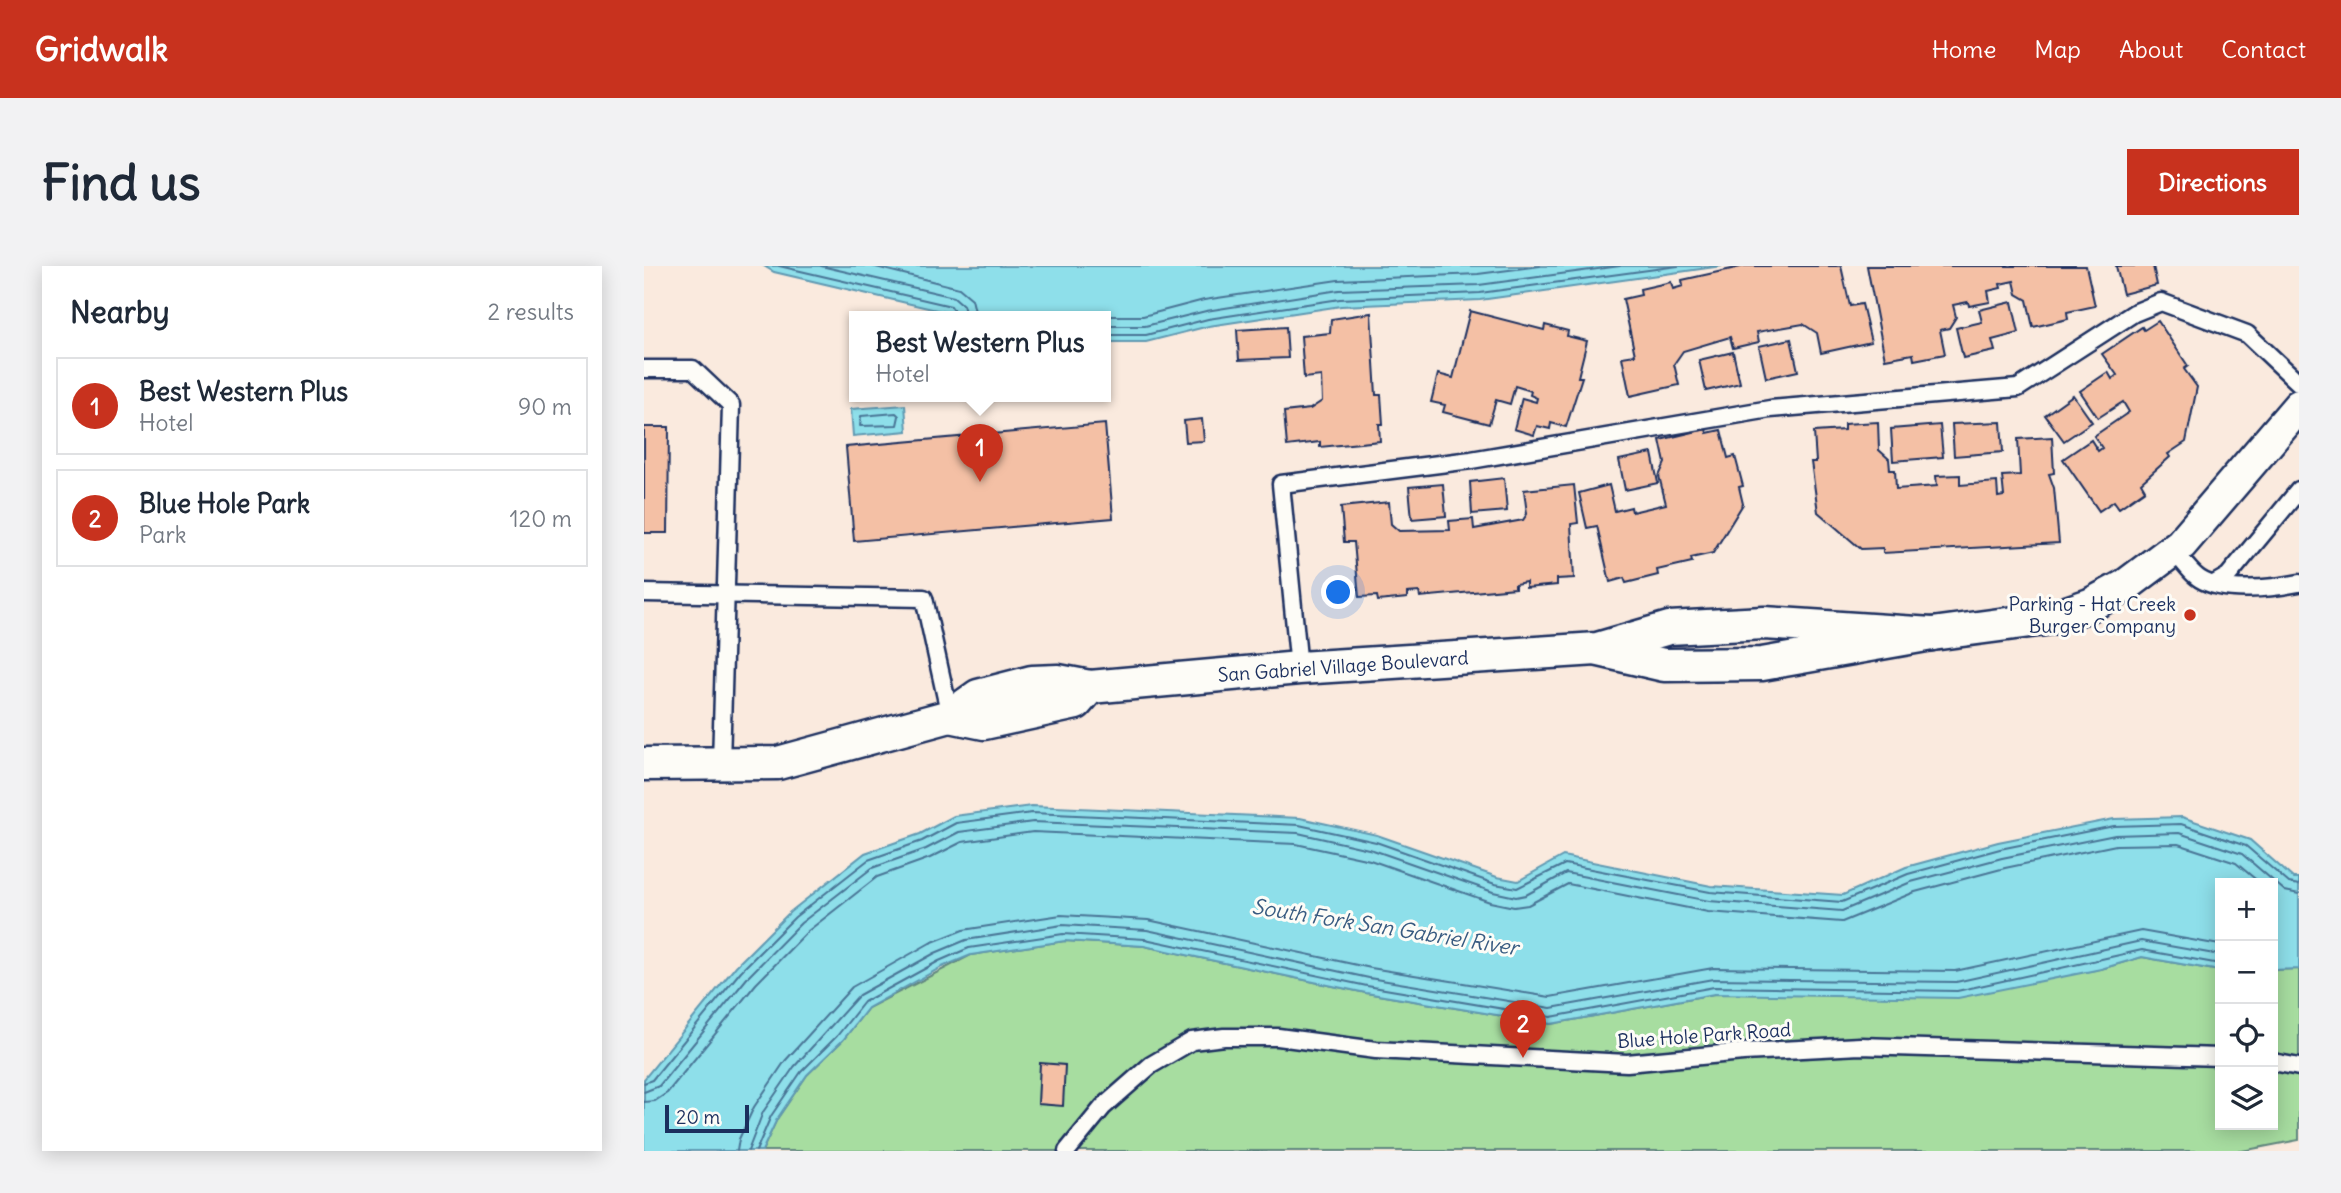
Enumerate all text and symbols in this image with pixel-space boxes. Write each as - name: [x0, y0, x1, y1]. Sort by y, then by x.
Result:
- text: Gridwalk: [35, 28, 168, 70]
- text: Home: [1932, 34, 1996, 64]
- text: Map: [2034, 34, 2081, 64]
- text: About: [2119, 34, 2183, 64]
- text: Contact: [2221, 34, 2306, 64]
- button: Directions: [2127, 149, 2299, 215]
- text: Find us: [42, 152, 200, 213]
- text: Nearby: [70, 293, 170, 331]
- text: 2 results: [488, 297, 574, 326]
- popup: [849, 311, 1111, 402]
- text: Best Western Plus: [875, 326, 1085, 359]
- text: Hotel: [875, 359, 930, 388]
- text: Best Western Plus: [139, 375, 348, 408]
- text: 1: [90, 392, 100, 421]
- text: 90 m: [518, 392, 572, 421]
- text: Hotel: [139, 408, 193, 437]
- pin: 1: [957, 424, 1003, 482]
- text: Blue Hole Park: [139, 487, 310, 520]
- text: 2: [89, 504, 101, 533]
- text: 120 m: [509, 504, 572, 533]
- text: Park: [139, 520, 187, 549]
- your location: [1321, 575, 1355, 609]
- place label: Parking - Hat Creek Burger Company: [2009, 592, 2176, 638]
- marker: Parking - Hat Creek Burger Company: [2182, 607, 2198, 623]
- street label: San Gabriel Village Boulevard: [1217, 645, 1469, 687]
- map controls: [2215, 878, 2278, 1130]
- button: +: [2215, 878, 2278, 941]
- water label: South Fork San Gabriel River: [1250, 893, 1522, 962]
- button: −: [2215, 941, 2278, 1004]
- pin: 2: [1500, 1000, 1546, 1058]
- button: locate: [2215, 1004, 2278, 1067]
- street label: Blue Hole Park Road: [1616, 1017, 1792, 1053]
- button: layers: [2215, 1067, 2278, 1130]
- scale bar: [665, 1102, 749, 1134]
- text: 20 m: [676, 1105, 720, 1129]

